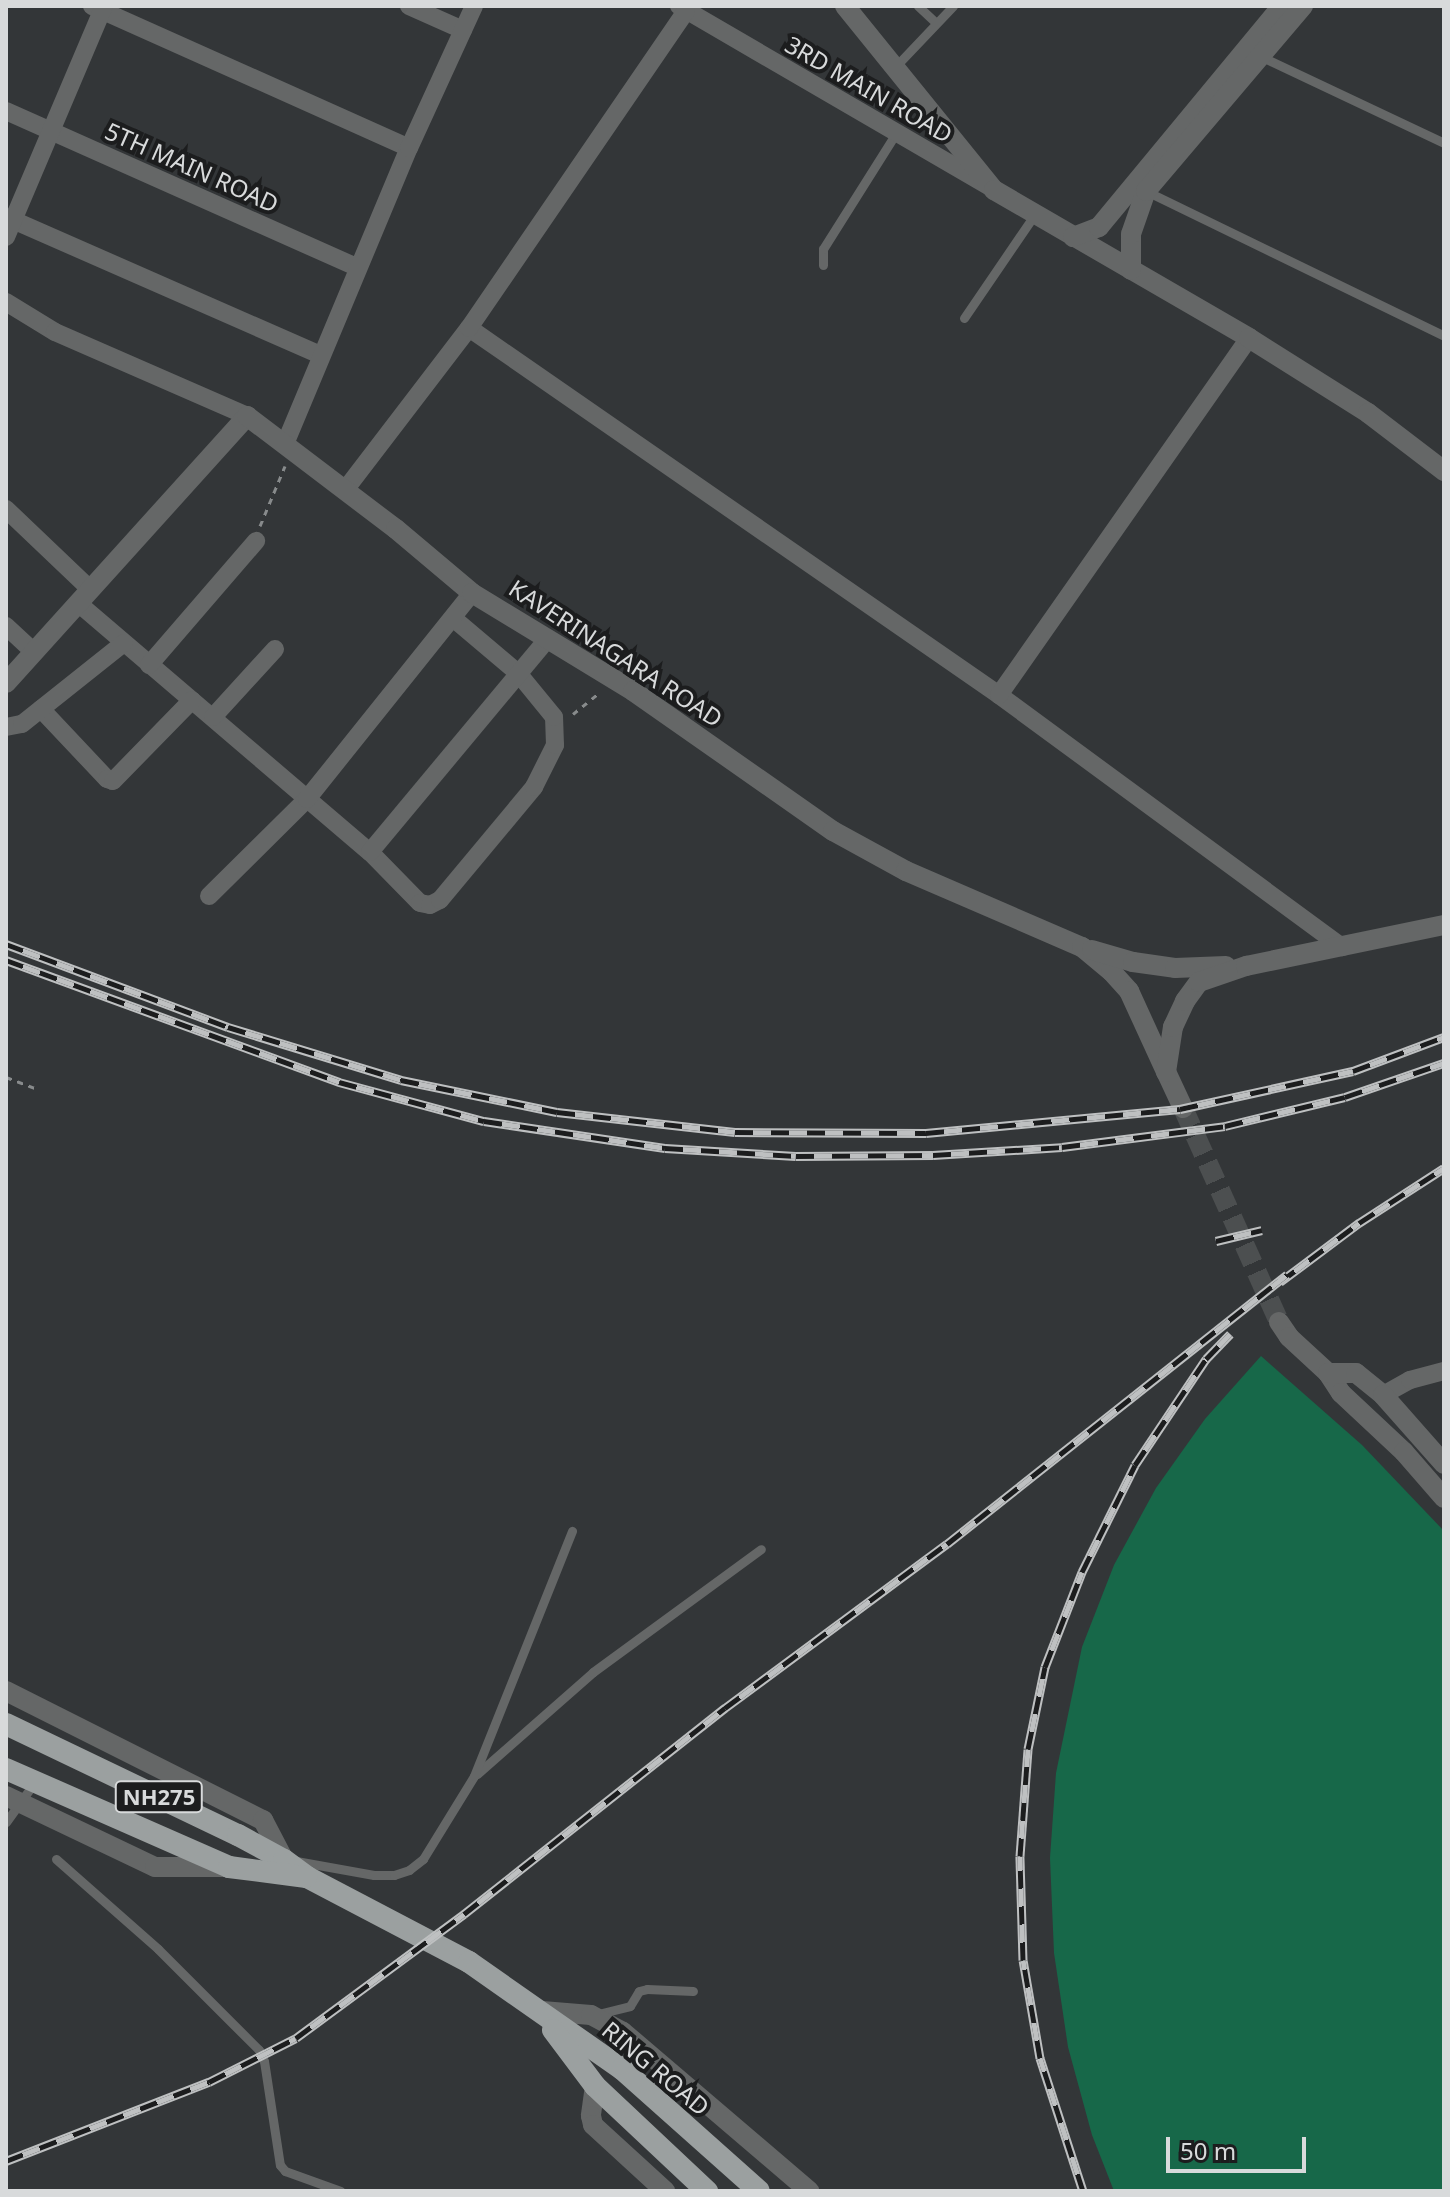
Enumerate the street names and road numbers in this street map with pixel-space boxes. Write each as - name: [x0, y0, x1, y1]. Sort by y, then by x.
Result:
- street label: 3RD MAIN ROAD: [780, 29, 958, 149]
- street label: 5TH MAIN ROAD: [101, 116, 283, 218]
- street label: KAVERINAGARA ROAD: [504, 573, 728, 733]
- road number: NH275: [113, 1779, 205, 1815]
- street label: RING ROAD: [597, 2015, 715, 2121]

